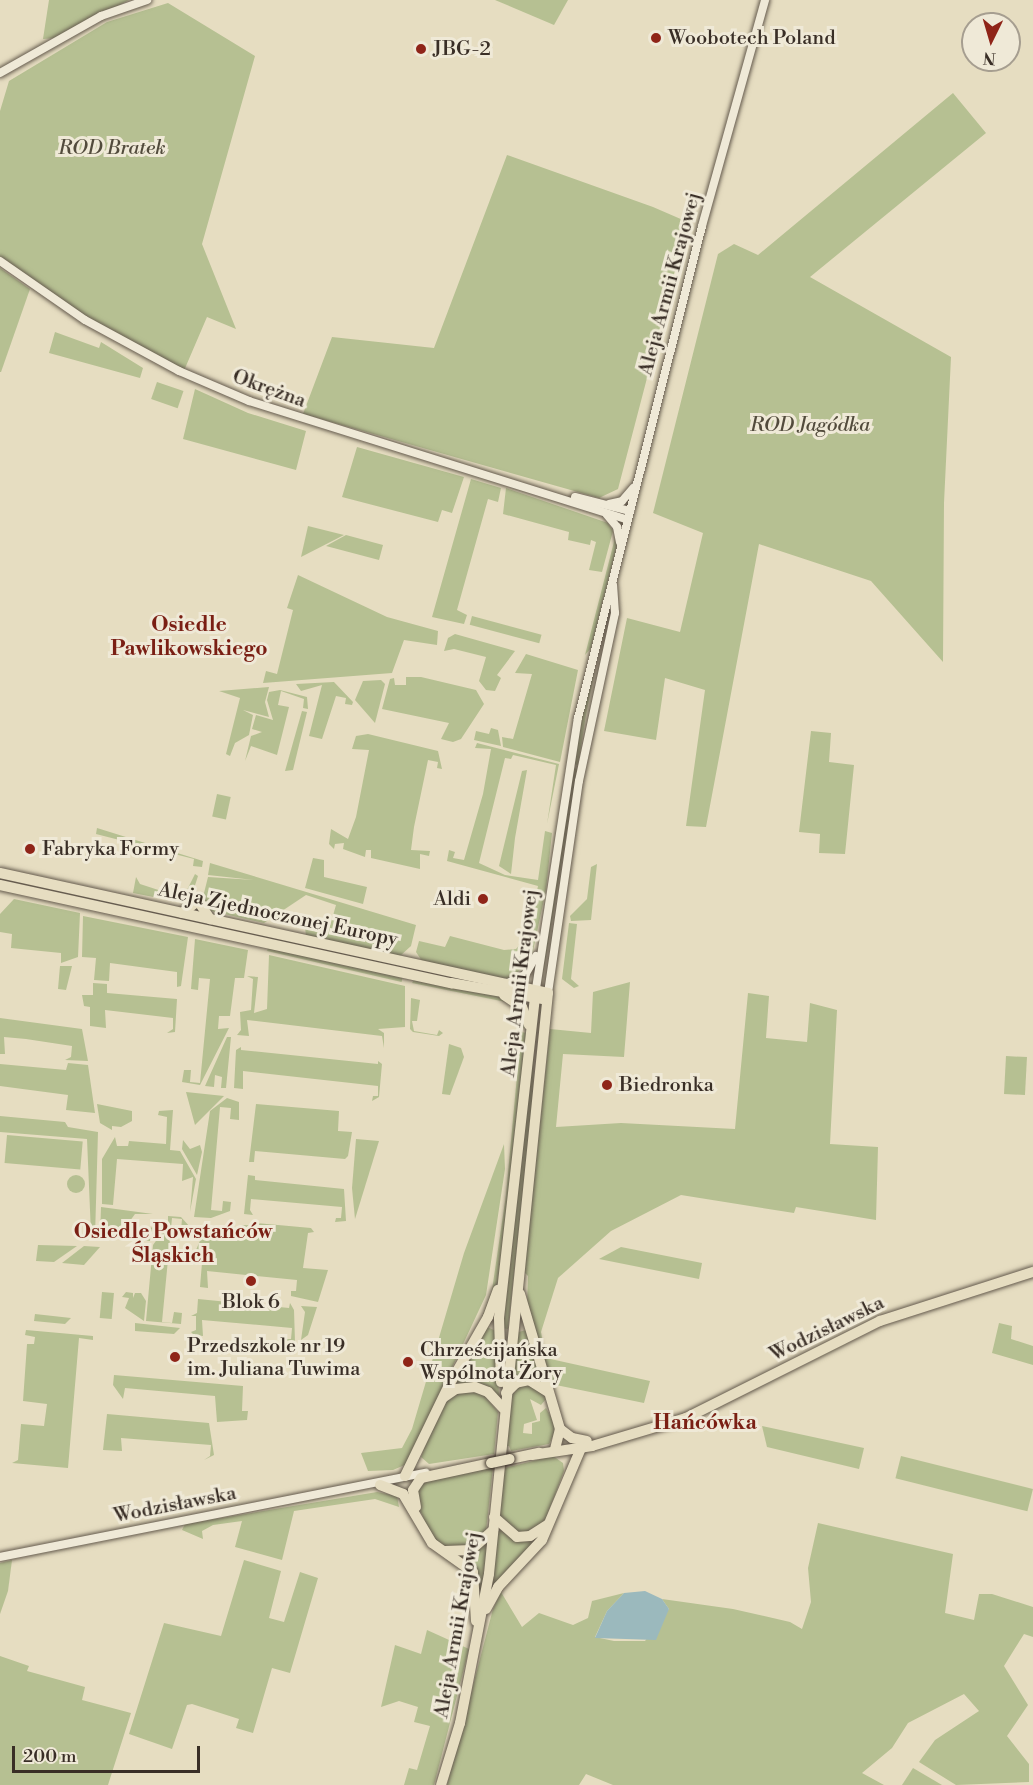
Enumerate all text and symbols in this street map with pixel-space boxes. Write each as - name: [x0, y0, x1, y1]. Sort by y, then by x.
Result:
- north arrow: [961, 12, 1021, 72]
- place label: Woobotech Poland: [668, 26, 836, 50]
- marker: Woobotech Poland: [649, 31, 663, 45]
- place label: JBG-2: [433, 37, 491, 61]
- marker: JBG-2: [414, 42, 428, 56]
- text: N: [982, 47, 997, 68]
- park label: ROD Bratek: [58, 136, 166, 160]
- street label: Aleja Armii Krajowej: [634, 190, 706, 378]
- street label: Okrężna: [229, 365, 309, 413]
- park label: ROD Jagódka: [750, 413, 870, 437]
- district label: Osiedle Pawlikowskiego: [110, 612, 268, 662]
- place label: Fabryka Formy: [42, 837, 179, 861]
- marker: Fabryka Formy: [23, 842, 37, 856]
- street label: Aleja Zjednoczonej Europy: [156, 878, 400, 952]
- place label: Aldi: [433, 887, 471, 911]
- street label: Aleja Armii Krajowej: [497, 888, 543, 1078]
- marker: Aldi: [476, 892, 490, 906]
- place label: Biedronka: [619, 1073, 714, 1097]
- marker: Biedronka: [600, 1078, 614, 1092]
- district label: Osiedle Powstańców Śląskich: [74, 1219, 272, 1269]
- marker: Blok 6: [244, 1274, 258, 1288]
- place label: Blok 6: [222, 1290, 280, 1314]
- street label: Wodzisławska: [766, 1291, 888, 1367]
- place label: Przedszkole nr 19 im. Juliana Tuwima: [187, 1334, 360, 1381]
- place label: Chrześcijańska Wspólnota Żory: [420, 1338, 562, 1385]
- marker: Przedszkole nr 19 im. Juliana Tuwima: [168, 1350, 182, 1364]
- marker: Chrześcijańska Wspólnota Żory: [401, 1355, 415, 1369]
- district label: Hańcówka: [653, 1410, 757, 1436]
- street label: Wodzisławska: [112, 1481, 238, 1529]
- street label: Aleja Armii Krajowej: [430, 1530, 486, 1720]
- scale bar: [15, 1734, 202, 1772]
- text: 200 m: [23, 1745, 77, 1768]

